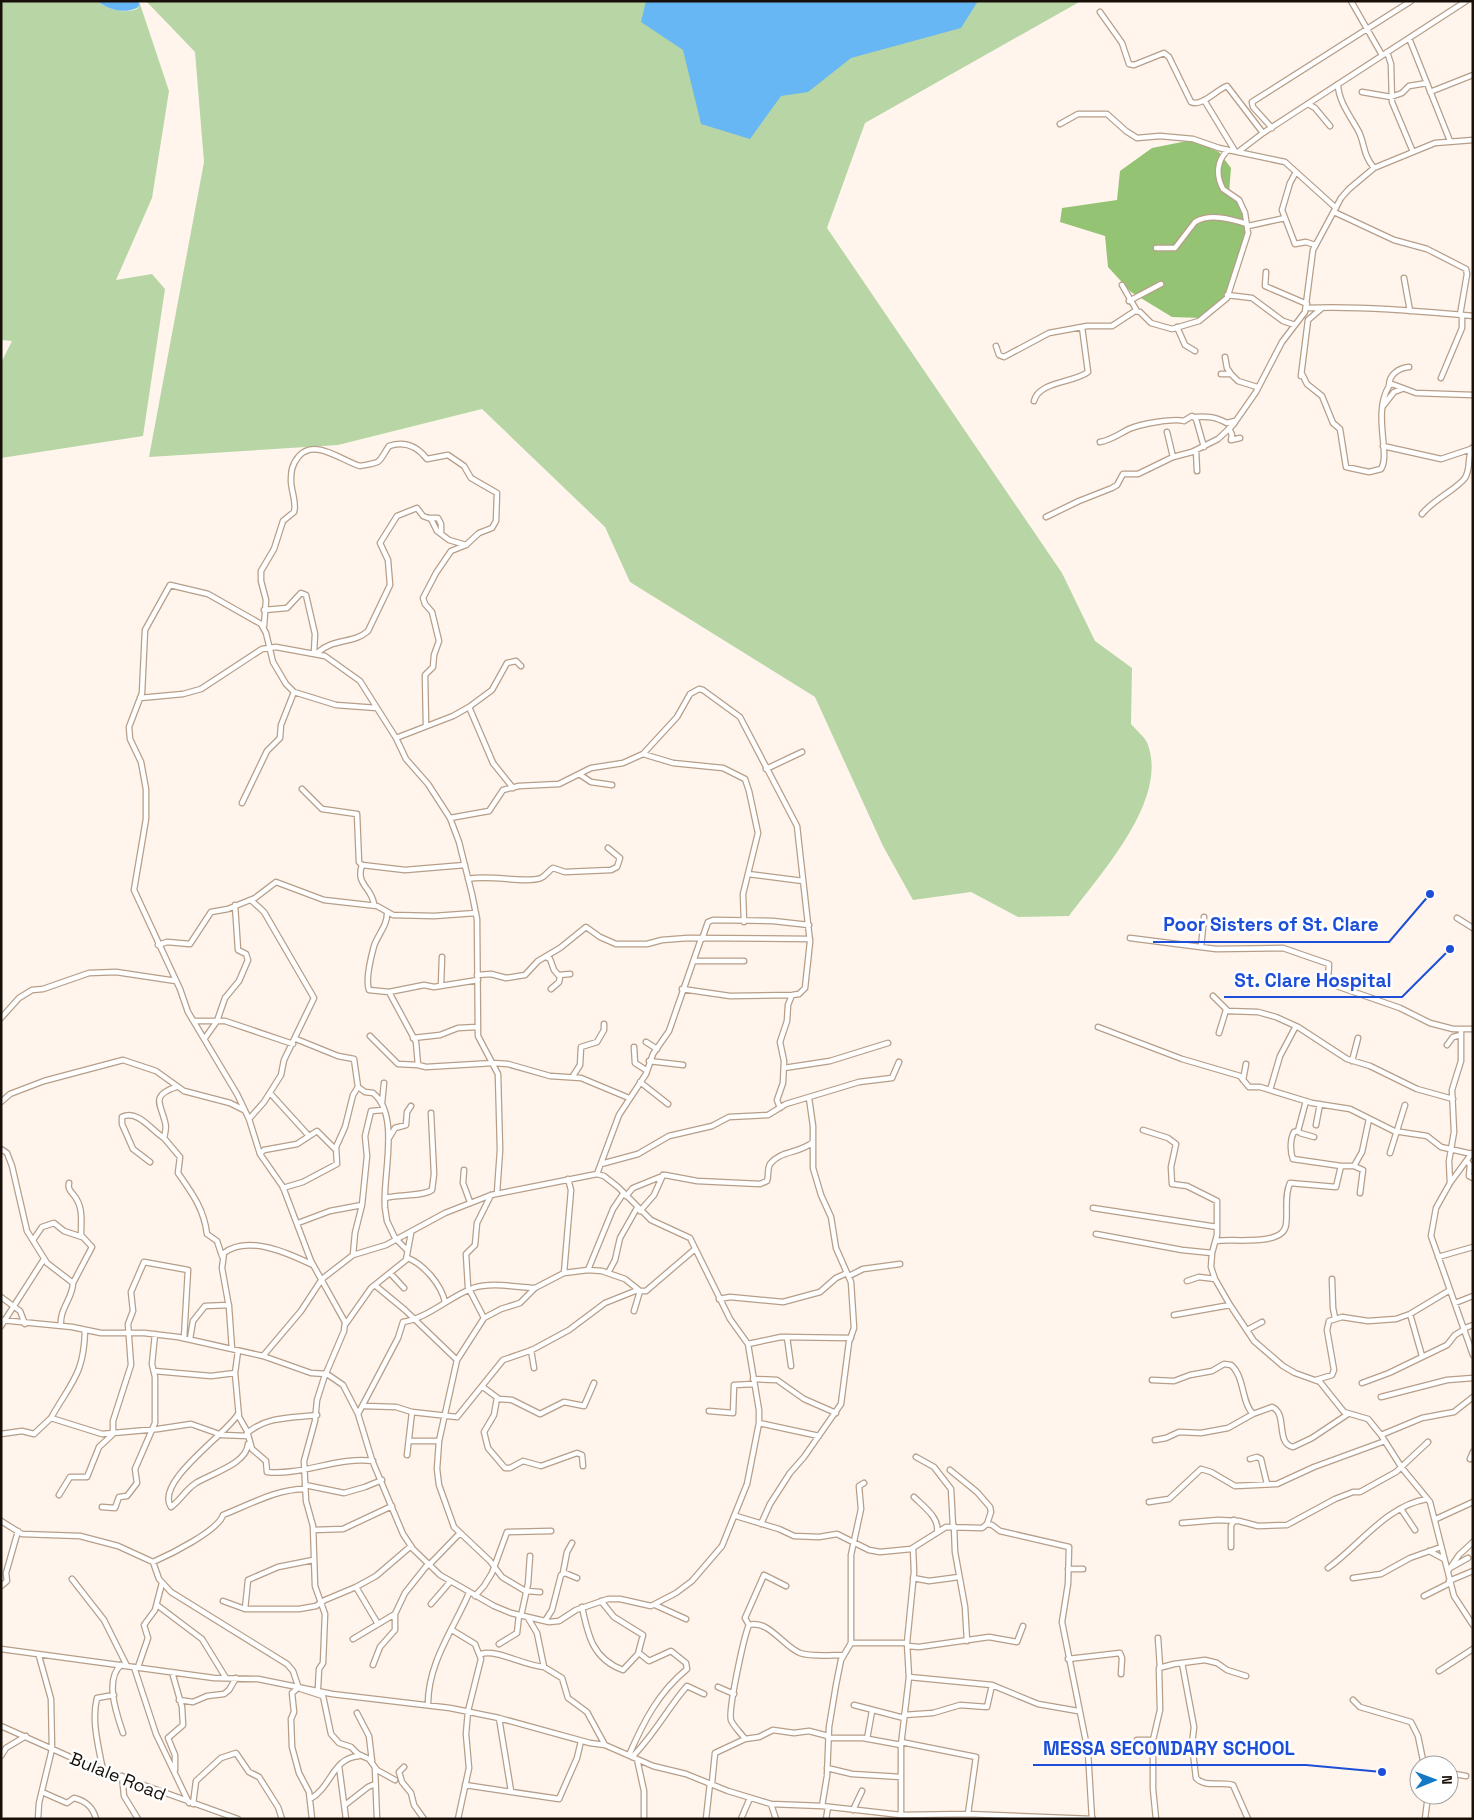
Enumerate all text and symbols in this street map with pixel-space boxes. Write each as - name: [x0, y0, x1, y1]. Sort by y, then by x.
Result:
- callout: Poor Sisters of St. Clare: [1153, 908, 1389, 942]
- text: Poor Sisters of St. Clare: [1163, 912, 1379, 937]
- callout: St. Clare Hospital: [1224, 963, 1402, 997]
- text: St. Clare Hospital: [1234, 968, 1392, 993]
- callout: MESSA SECONDARY SCHOOL: [1033, 1731, 1306, 1765]
- text: MESSA SECONDARY SCHOOL: [1043, 1736, 1295, 1761]
- street label: Bulale Road: [67, 1746, 169, 1806]
- north arrow: [1409, 1755, 1459, 1805]
- text: N: [1438, 1775, 1456, 1785]

